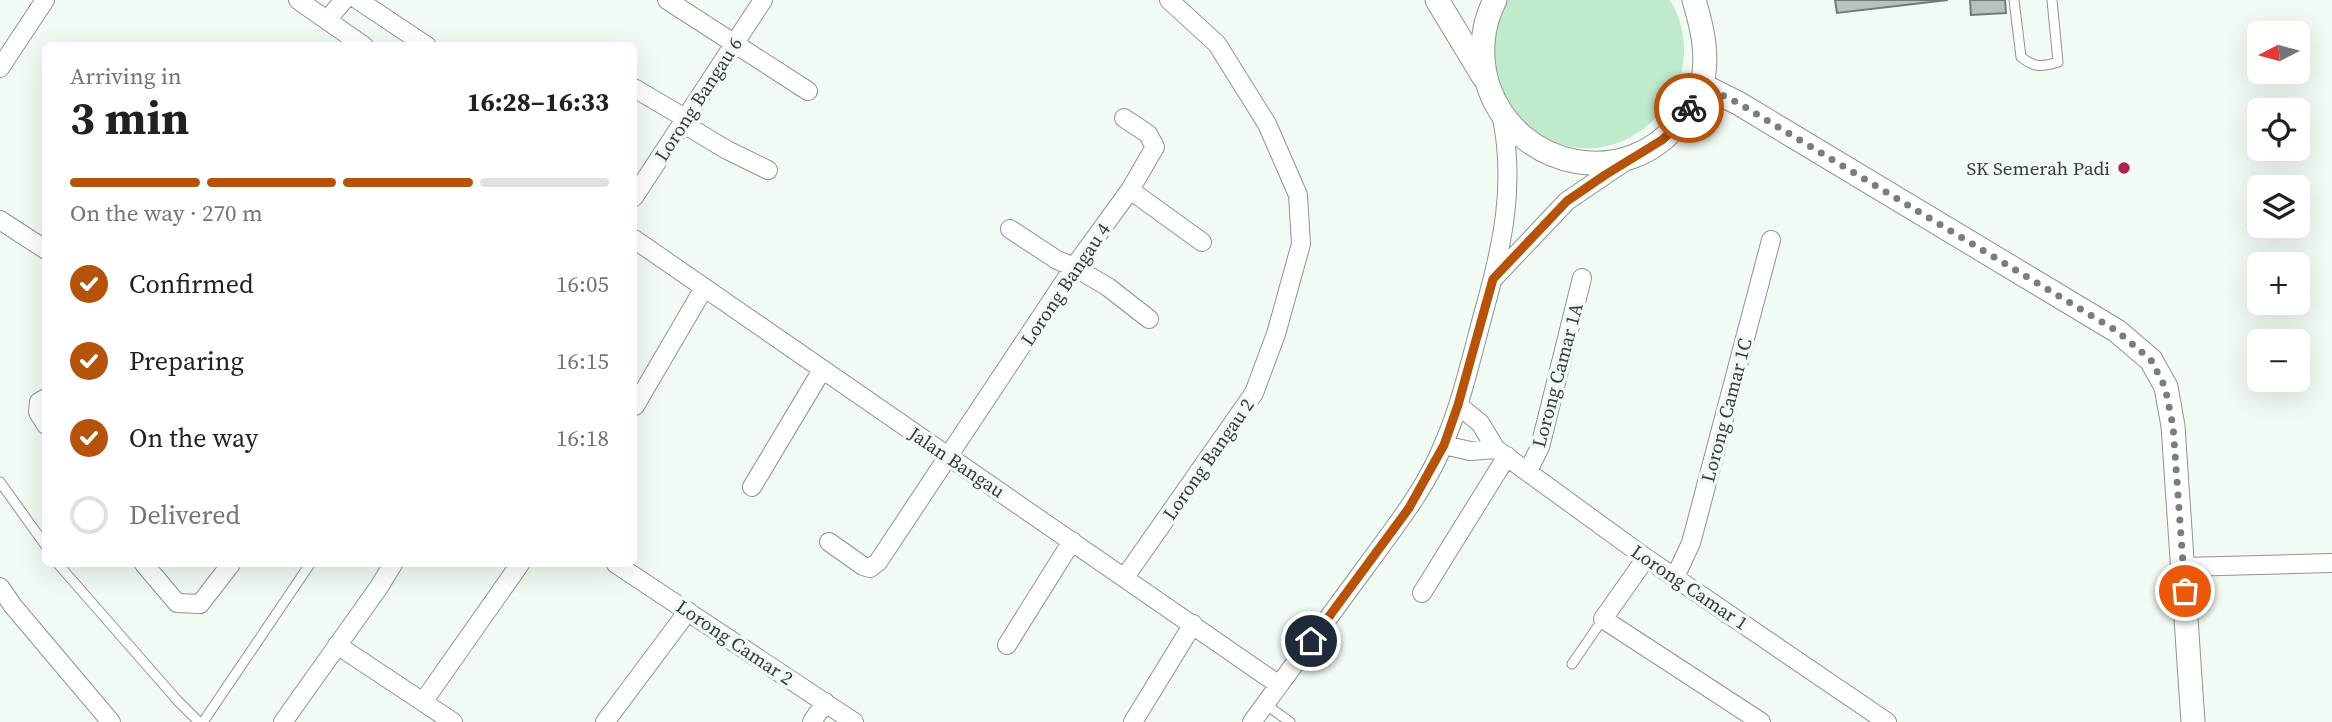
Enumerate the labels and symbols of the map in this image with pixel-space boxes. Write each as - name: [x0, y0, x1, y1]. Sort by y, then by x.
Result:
- north arrow: [2247, 21, 2310, 84]
- street label: Lorong Bangau 6: [648, 32, 748, 166]
- courier: [1654, 73, 1724, 143]
- place label: SK Semerah Padi: [1966, 155, 2110, 181]
- marker: SK Semerah Padi: [2116, 160, 2132, 176]
- street label: Lorong Bangau 4: [1014, 217, 1116, 351]
- street label: Lorong Camar 1A: [1525, 299, 1589, 450]
- street label: Lorong Camar 1C: [1694, 335, 1758, 485]
- street label: Lorong Bangau 2: [1156, 393, 1260, 525]
- street label: Jalan Bangau: [903, 420, 1010, 504]
- street label: Lorong Camar 1: [1626, 538, 1754, 636]
- pin: [2155, 561, 2215, 621]
- street label: Lorong Camar 2: [671, 593, 799, 691]
- pin: [1281, 611, 1341, 671]

